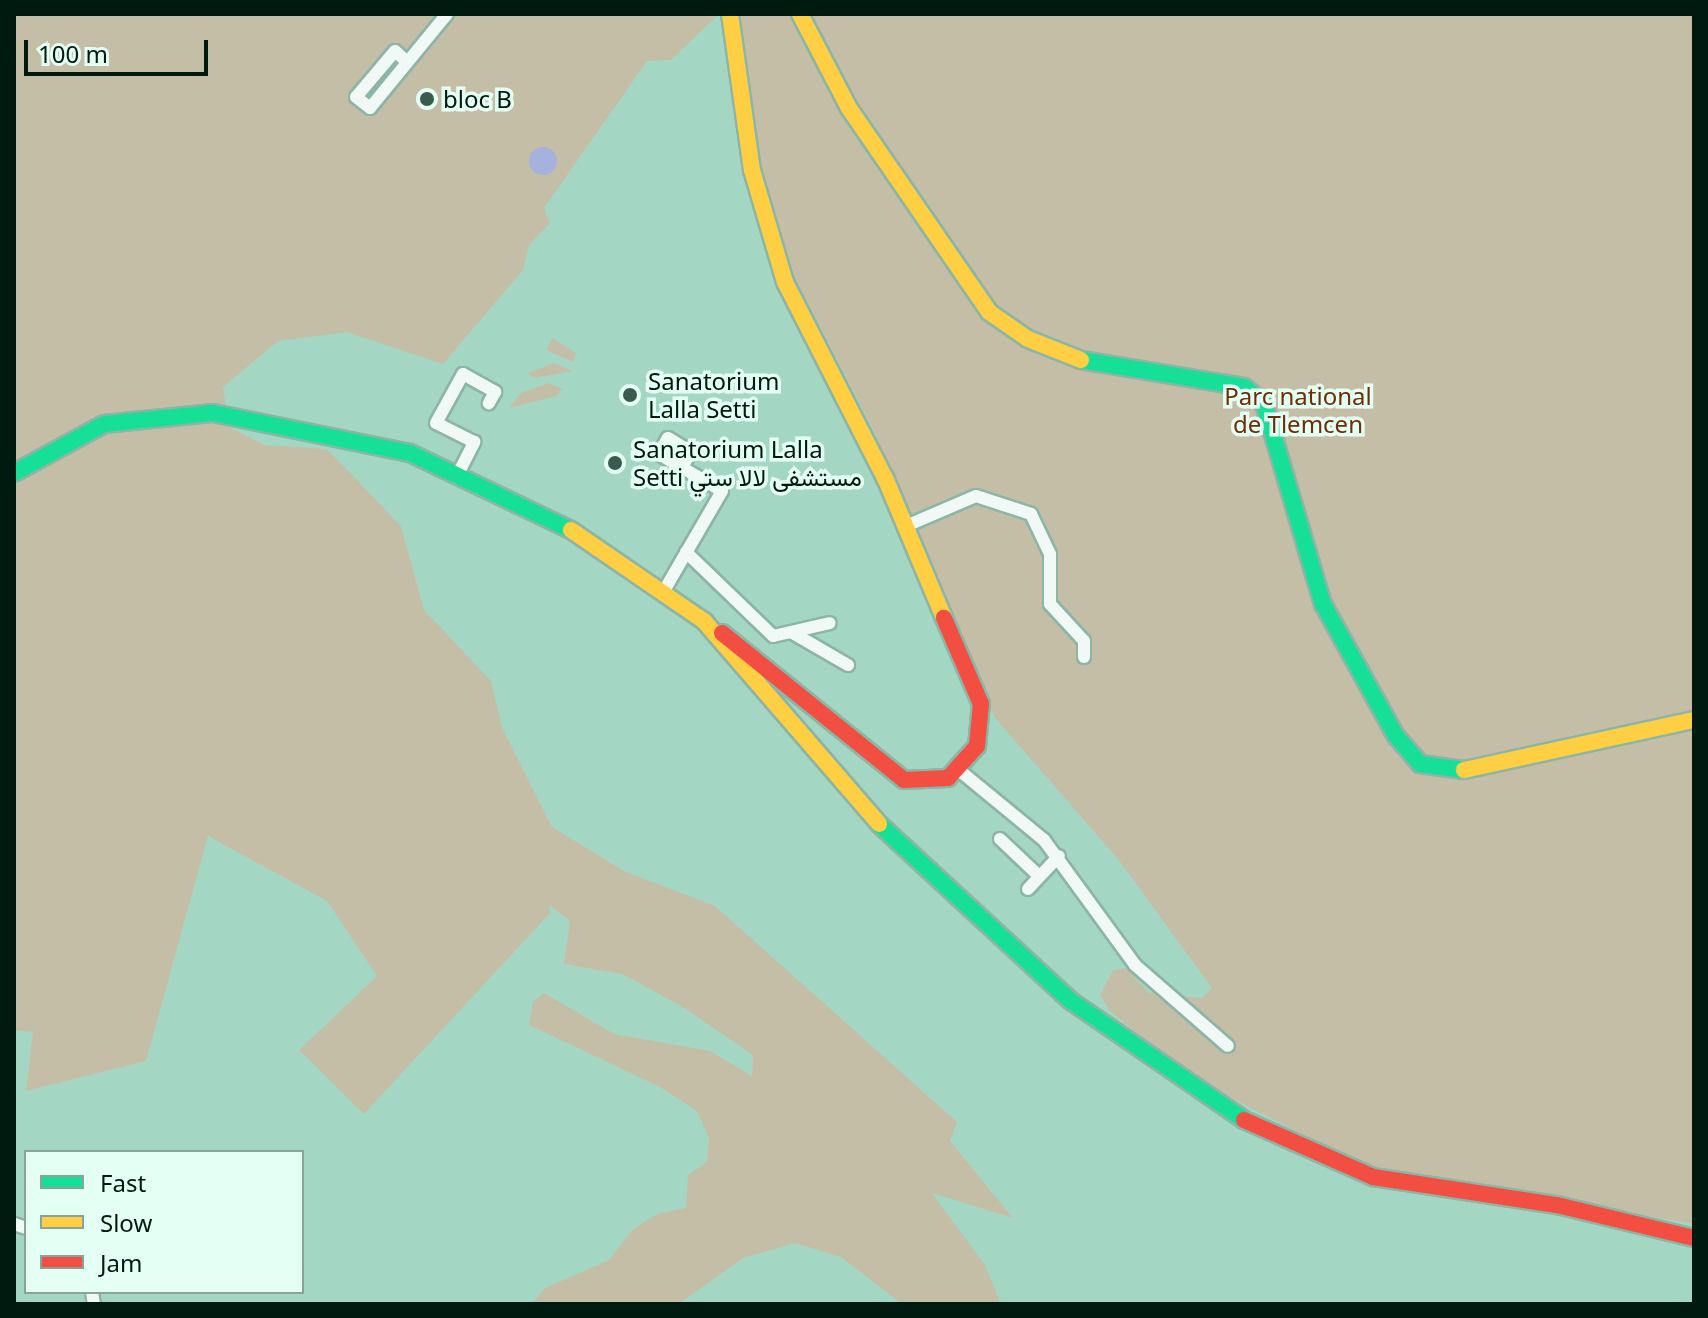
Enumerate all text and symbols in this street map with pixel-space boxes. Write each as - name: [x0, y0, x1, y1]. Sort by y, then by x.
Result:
- scale bar: [28, 24, 212, 74]
- text: 100 m: [38, 37, 108, 70]
- place label: bloc B: [443, 85, 512, 113]
- marker: bloc B: [418, 90, 436, 108]
- place label: Sanatorium Lalla Setti: [648, 367, 779, 423]
- park label: Parc national de Tlemcen: [1224, 382, 1372, 438]
- marker: Sanatorium Lalla Setti: [619, 384, 641, 406]
- place label: Sanatorium Lalla Setti مستشفى لالا ستي: [633, 435, 862, 491]
- marker: Sanatorium Lalla Setti مستشفى لالا ستي: [604, 452, 626, 474]
- legend: [24, 1150, 304, 1294]
- text: Fast: [100, 1166, 146, 1199]
- text: Slow: [100, 1206, 152, 1239]
- text: Jam: [100, 1246, 142, 1279]

